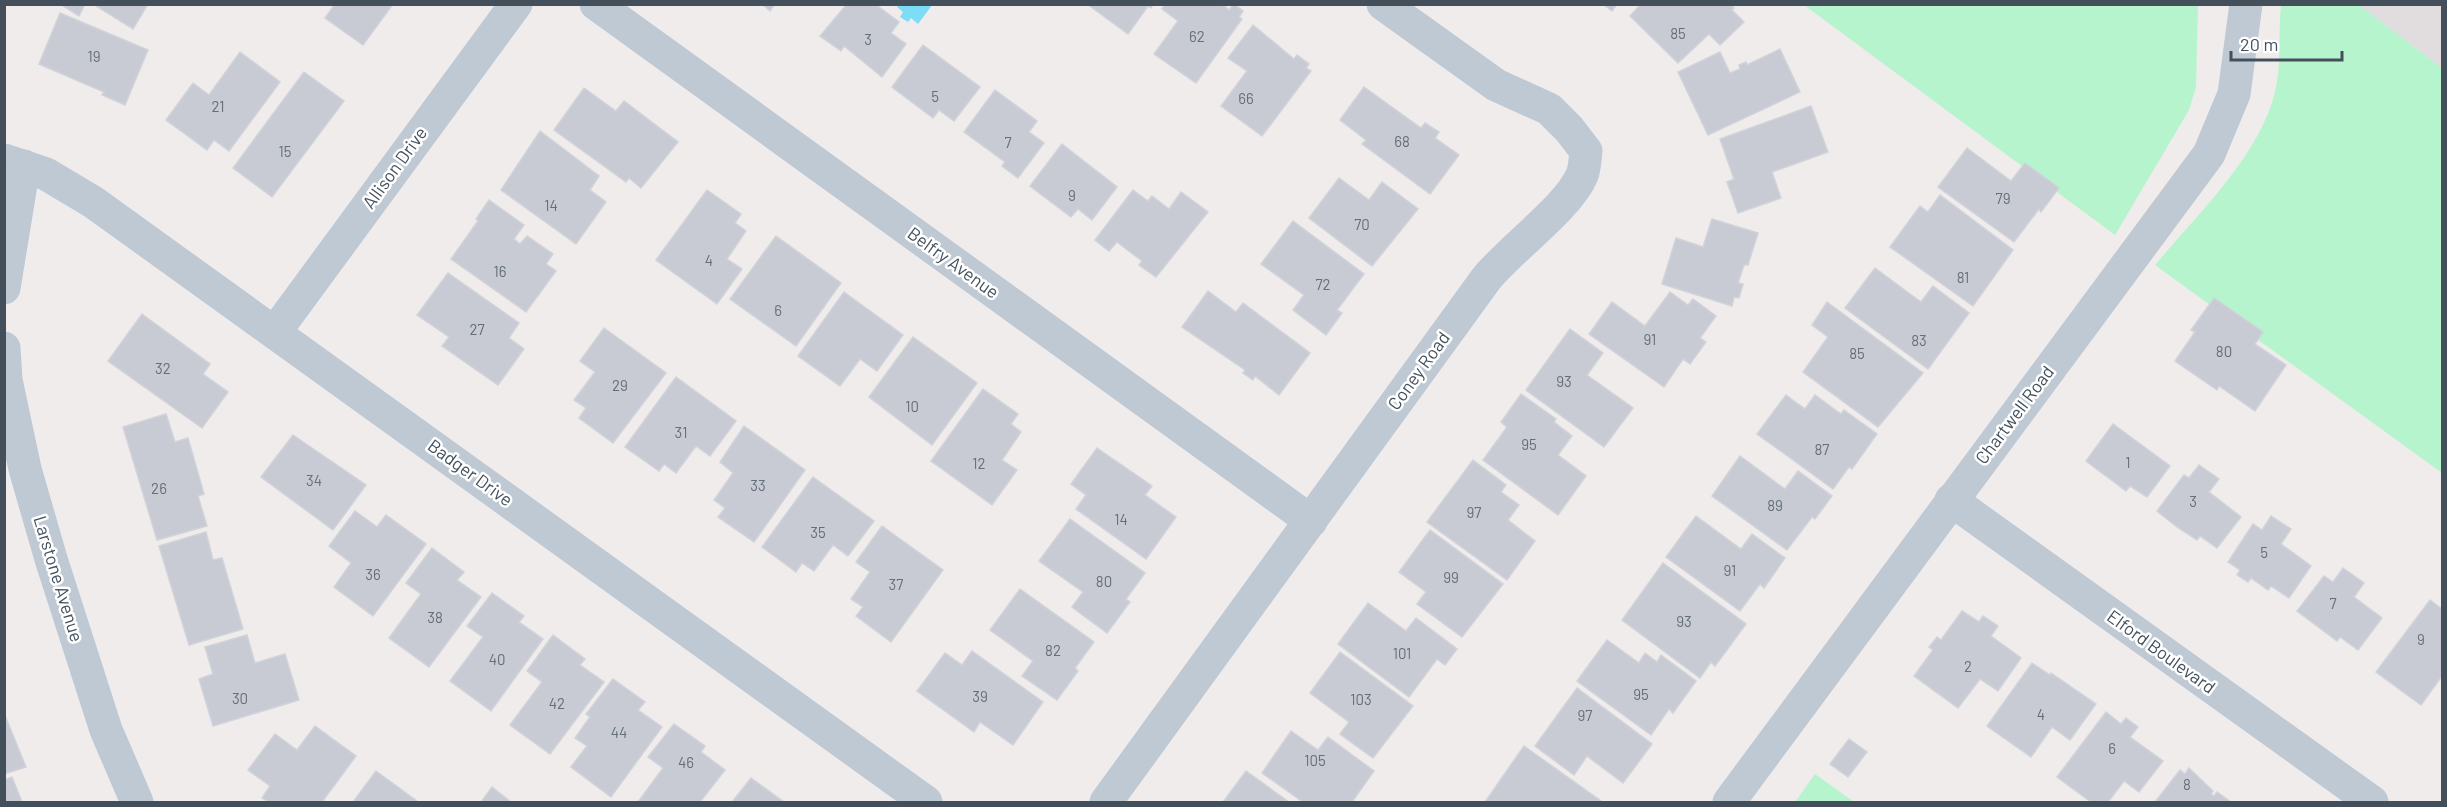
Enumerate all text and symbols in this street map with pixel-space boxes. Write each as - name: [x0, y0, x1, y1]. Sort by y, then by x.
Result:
- house number: 85: [1670, 24, 1686, 42]
- scale bar: [2231, 24, 2342, 62]
- house number: 62: [1189, 27, 1205, 45]
- house number: 3: [864, 30, 872, 48]
- text: 20 m: [2240, 33, 2278, 55]
- house number: 19: [87, 47, 101, 65]
- house number: 5: [931, 87, 939, 105]
- house number: 66: [1238, 89, 1254, 107]
- house number: 21: [211, 97, 225, 115]
- street label: Allison Drive: [357, 122, 431, 213]
- house number: 68: [1394, 132, 1410, 150]
- house number: 7: [1004, 133, 1012, 151]
- house number: 15: [279, 142, 291, 160]
- house number: 9: [1068, 186, 1076, 204]
- house number: 79: [1996, 189, 2010, 207]
- house number: 14: [544, 196, 558, 214]
- house number: 70: [1354, 215, 1370, 233]
- street label: Belfry Avenue: [904, 222, 1004, 303]
- house number: 4: [705, 251, 713, 269]
- house number: 16: [494, 262, 506, 280]
- house number: 81: [1957, 268, 1969, 286]
- house number: 72: [1315, 275, 1331, 293]
- house number: 6: [774, 301, 782, 319]
- house number: 27: [469, 320, 485, 338]
- street label: Coney Road: [1382, 327, 1454, 414]
- house number: 91: [1644, 330, 1656, 348]
- house number: 83: [1911, 331, 1927, 349]
- house number: 80: [2216, 342, 2232, 360]
- house number: 85: [1849, 344, 1865, 362]
- house number: 32: [155, 359, 171, 377]
- street label: Chartwell Road: [1970, 361, 2058, 468]
- house number: 93: [1556, 372, 1572, 390]
- house number: 29: [612, 376, 628, 394]
- house number: 10: [905, 397, 919, 415]
- house number: 31: [675, 423, 687, 441]
- street label: Badger Drive: [424, 434, 517, 510]
- house number: 95: [1521, 435, 1537, 453]
- house number: 87: [1815, 440, 1829, 458]
- house number: 1: [2125, 453, 2131, 471]
- house number: 12: [972, 454, 986, 472]
- house number: 34: [306, 471, 322, 489]
- house number: 33: [750, 476, 766, 494]
- house number: 26: [151, 479, 167, 497]
- house number: 3: [2189, 492, 2197, 510]
- house number: 89: [1767, 496, 1783, 514]
- house number: 97: [1467, 503, 1481, 521]
- house number: 14: [1114, 510, 1128, 528]
- street label: Larstone Avenue: [29, 513, 89, 644]
- house number: 35: [810, 523, 826, 541]
- house number: 5: [2260, 543, 2268, 561]
- house number: 91: [1724, 561, 1736, 579]
- house number: 36: [365, 565, 381, 583]
- house number: 99: [1443, 568, 1459, 586]
- house number: 80: [1096, 572, 1112, 590]
- house number: 37: [889, 575, 903, 593]
- house number: 7: [2329, 594, 2337, 612]
- street label: Elford Boulevard: [2103, 605, 2220, 698]
- house number: 38: [427, 608, 443, 626]
- house number: 93: [1676, 612, 1692, 630]
- house number: 9: [2417, 630, 2425, 648]
- house number: 82: [1045, 641, 1061, 659]
- house number: 101: [1393, 644, 1411, 662]
- house number: 40: [489, 650, 505, 668]
- house number: 2: [1964, 657, 1972, 675]
- house number: 95: [1633, 685, 1649, 703]
- house number: 39: [972, 687, 988, 705]
- house number: 30: [232, 689, 248, 707]
- house number: 103: [1350, 690, 1372, 708]
- house number: 42: [549, 694, 565, 712]
- house number: 4: [2037, 705, 2045, 723]
- house number: 97: [1578, 706, 1592, 724]
- house number: 44: [611, 723, 627, 741]
- house number: 6: [2108, 739, 2116, 757]
- house number: 105: [1304, 751, 1326, 769]
- house number: 46: [678, 753, 694, 771]
- house number: 8: [2183, 775, 2191, 793]

